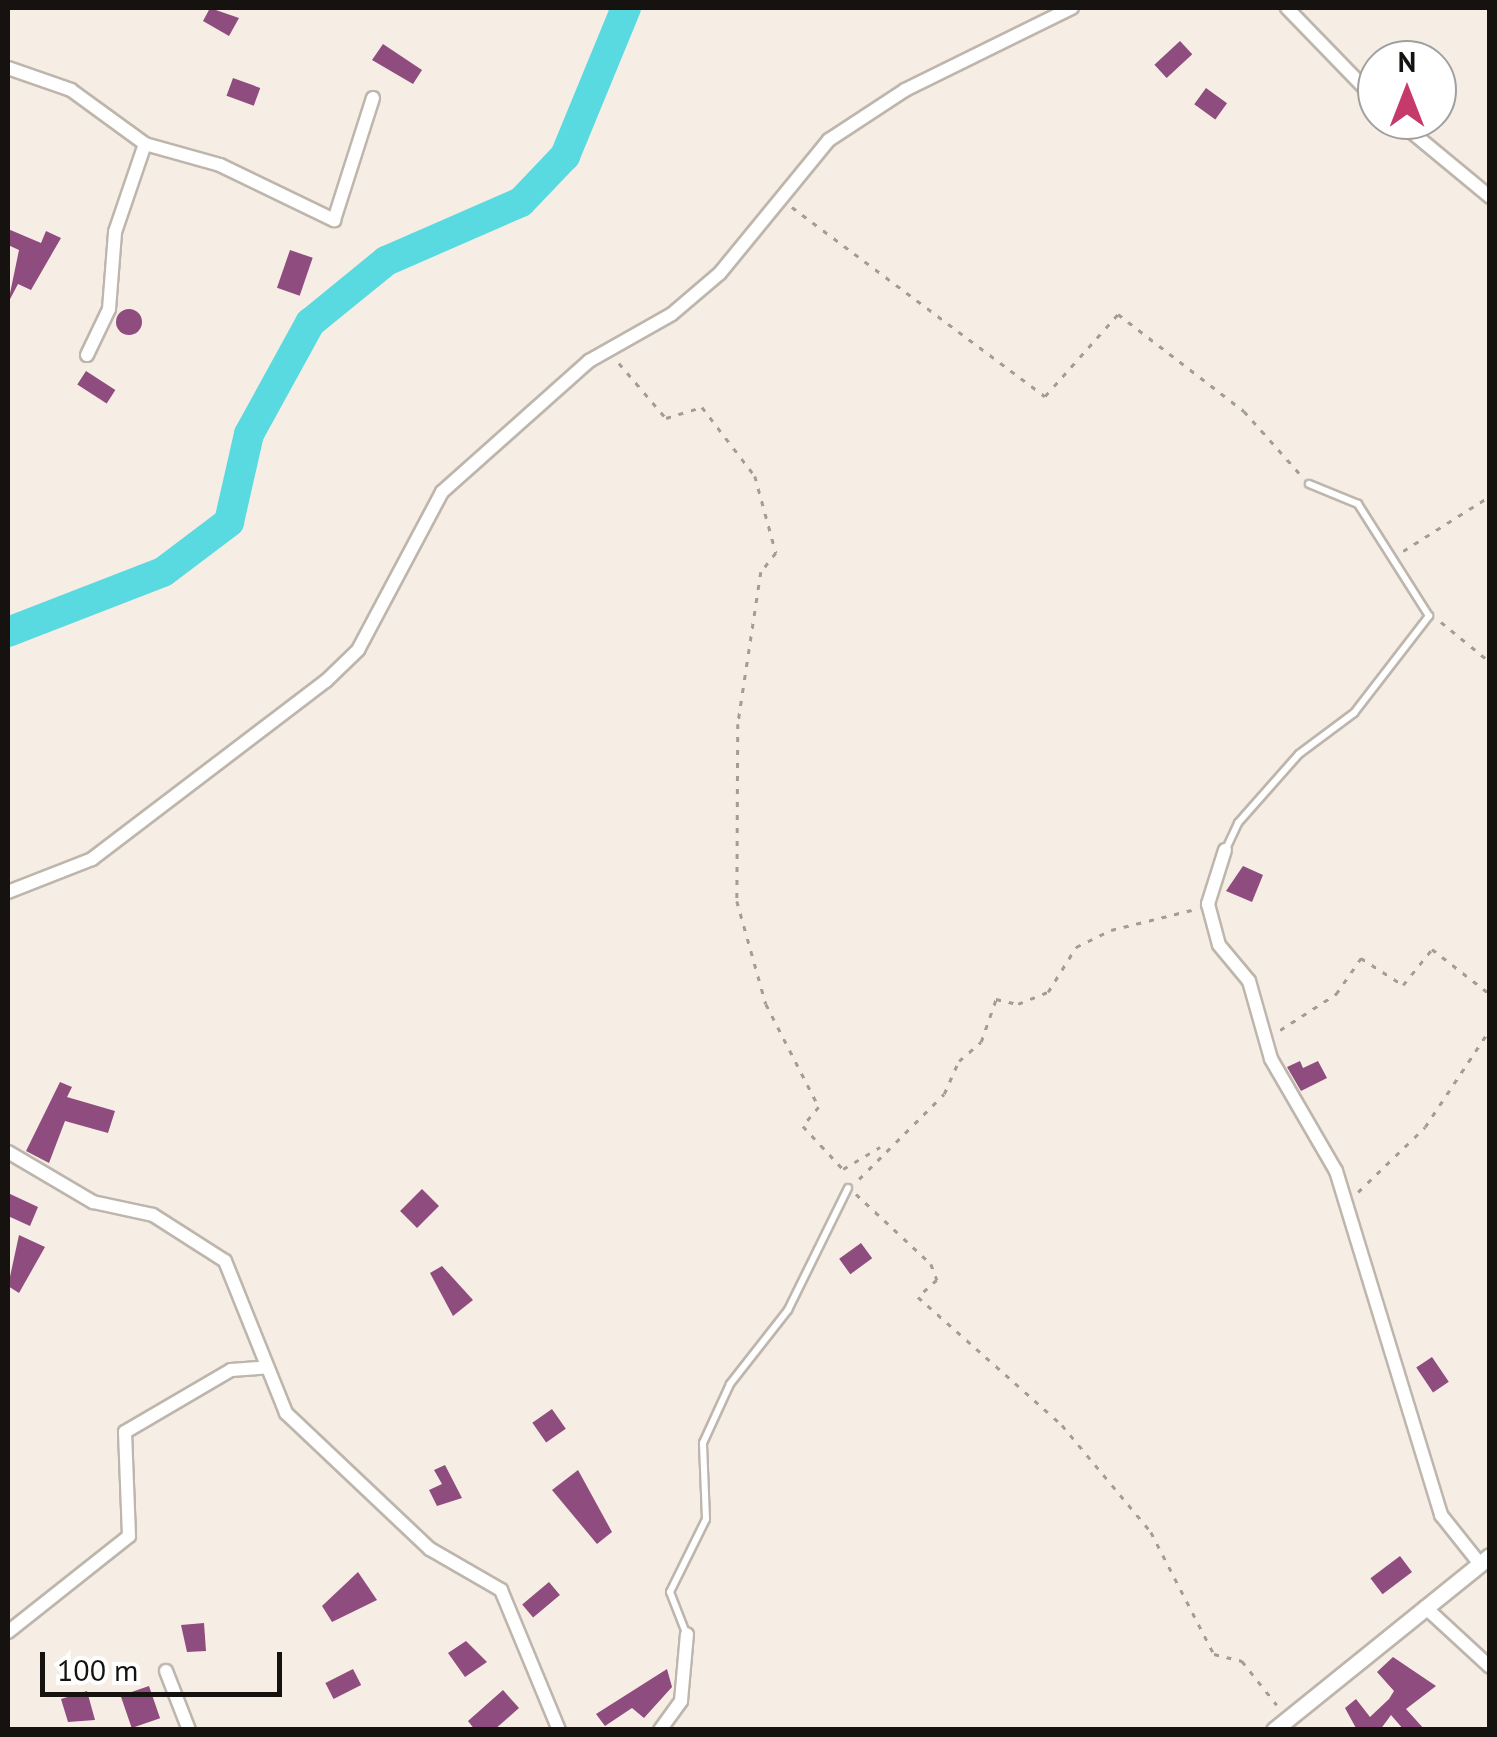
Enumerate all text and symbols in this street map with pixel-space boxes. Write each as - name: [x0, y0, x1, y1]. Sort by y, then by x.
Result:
- north arrow: [1357, 40, 1457, 140]
- text: N: [1398, 43, 1416, 80]
- scale bar: [45, 1632, 288, 1694]
- text: 100 m: [57, 1650, 138, 1689]

